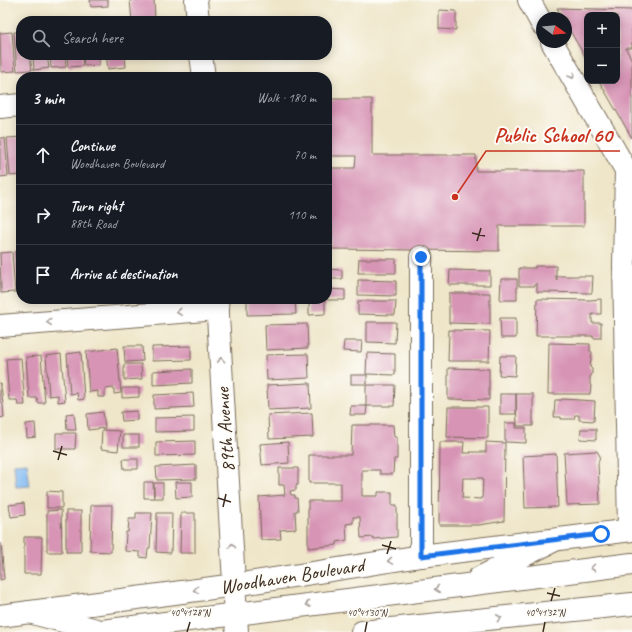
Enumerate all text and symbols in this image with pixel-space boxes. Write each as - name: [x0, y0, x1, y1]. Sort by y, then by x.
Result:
- north arrow: [536, 12, 572, 48]
- map controls: [584, 12, 620, 84]
- button: +: [584, 12, 620, 48]
- search box: [16, 16, 332, 60]
- icon: search: [30, 27, 52, 49]
- text: Search here: [62, 29, 123, 48]
- button: −: [584, 48, 620, 84]
- one-way arrow: [567, 72, 574, 79]
- text: 3 min: [32, 88, 65, 109]
- text: Walk · 180 m: [257, 90, 316, 106]
- callout: Public School 60: [486, 118, 620, 151]
- text: Public School 60: [494, 122, 614, 148]
- text: Continue: [70, 137, 115, 156]
- icon: ahead: [32, 144, 54, 166]
- text: 70 m: [294, 147, 316, 163]
- text: Woodhaven Boulevard: [70, 156, 164, 172]
- text: Turn right: [70, 197, 123, 216]
- icon: right: [32, 204, 54, 226]
- text: 110 m: [288, 207, 316, 223]
- text: 88th Road: [70, 216, 117, 232]
- route end: [412, 248, 430, 266]
- icon: arrive: [32, 264, 54, 286]
- text: Arrive at destination: [70, 265, 177, 284]
- one-way arrow: [176, 308, 182, 317]
- one-way arrow: [46, 318, 52, 327]
- one-way arrow: [216, 357, 225, 363]
- street label: 89th Avenue: [209, 385, 240, 473]
- route start: [592, 525, 610, 543]
- one-way arrow: [228, 543, 237, 549]
- street label: Woodhaven Boulevard: [218, 552, 369, 600]
- one-way arrow: [387, 556, 393, 565]
- one-way arrow: [590, 564, 596, 573]
- one-way arrow: [434, 584, 440, 593]
- one-way arrow: [193, 585, 199, 594]
- one-way arrow: [305, 600, 311, 609]
- text: 40°41'28"N: [170, 606, 212, 619]
- text: 40°41'30"N: [347, 606, 389, 619]
- text: 40°41'32"N: [525, 606, 567, 619]
- one-way arrow: [496, 614, 502, 623]

